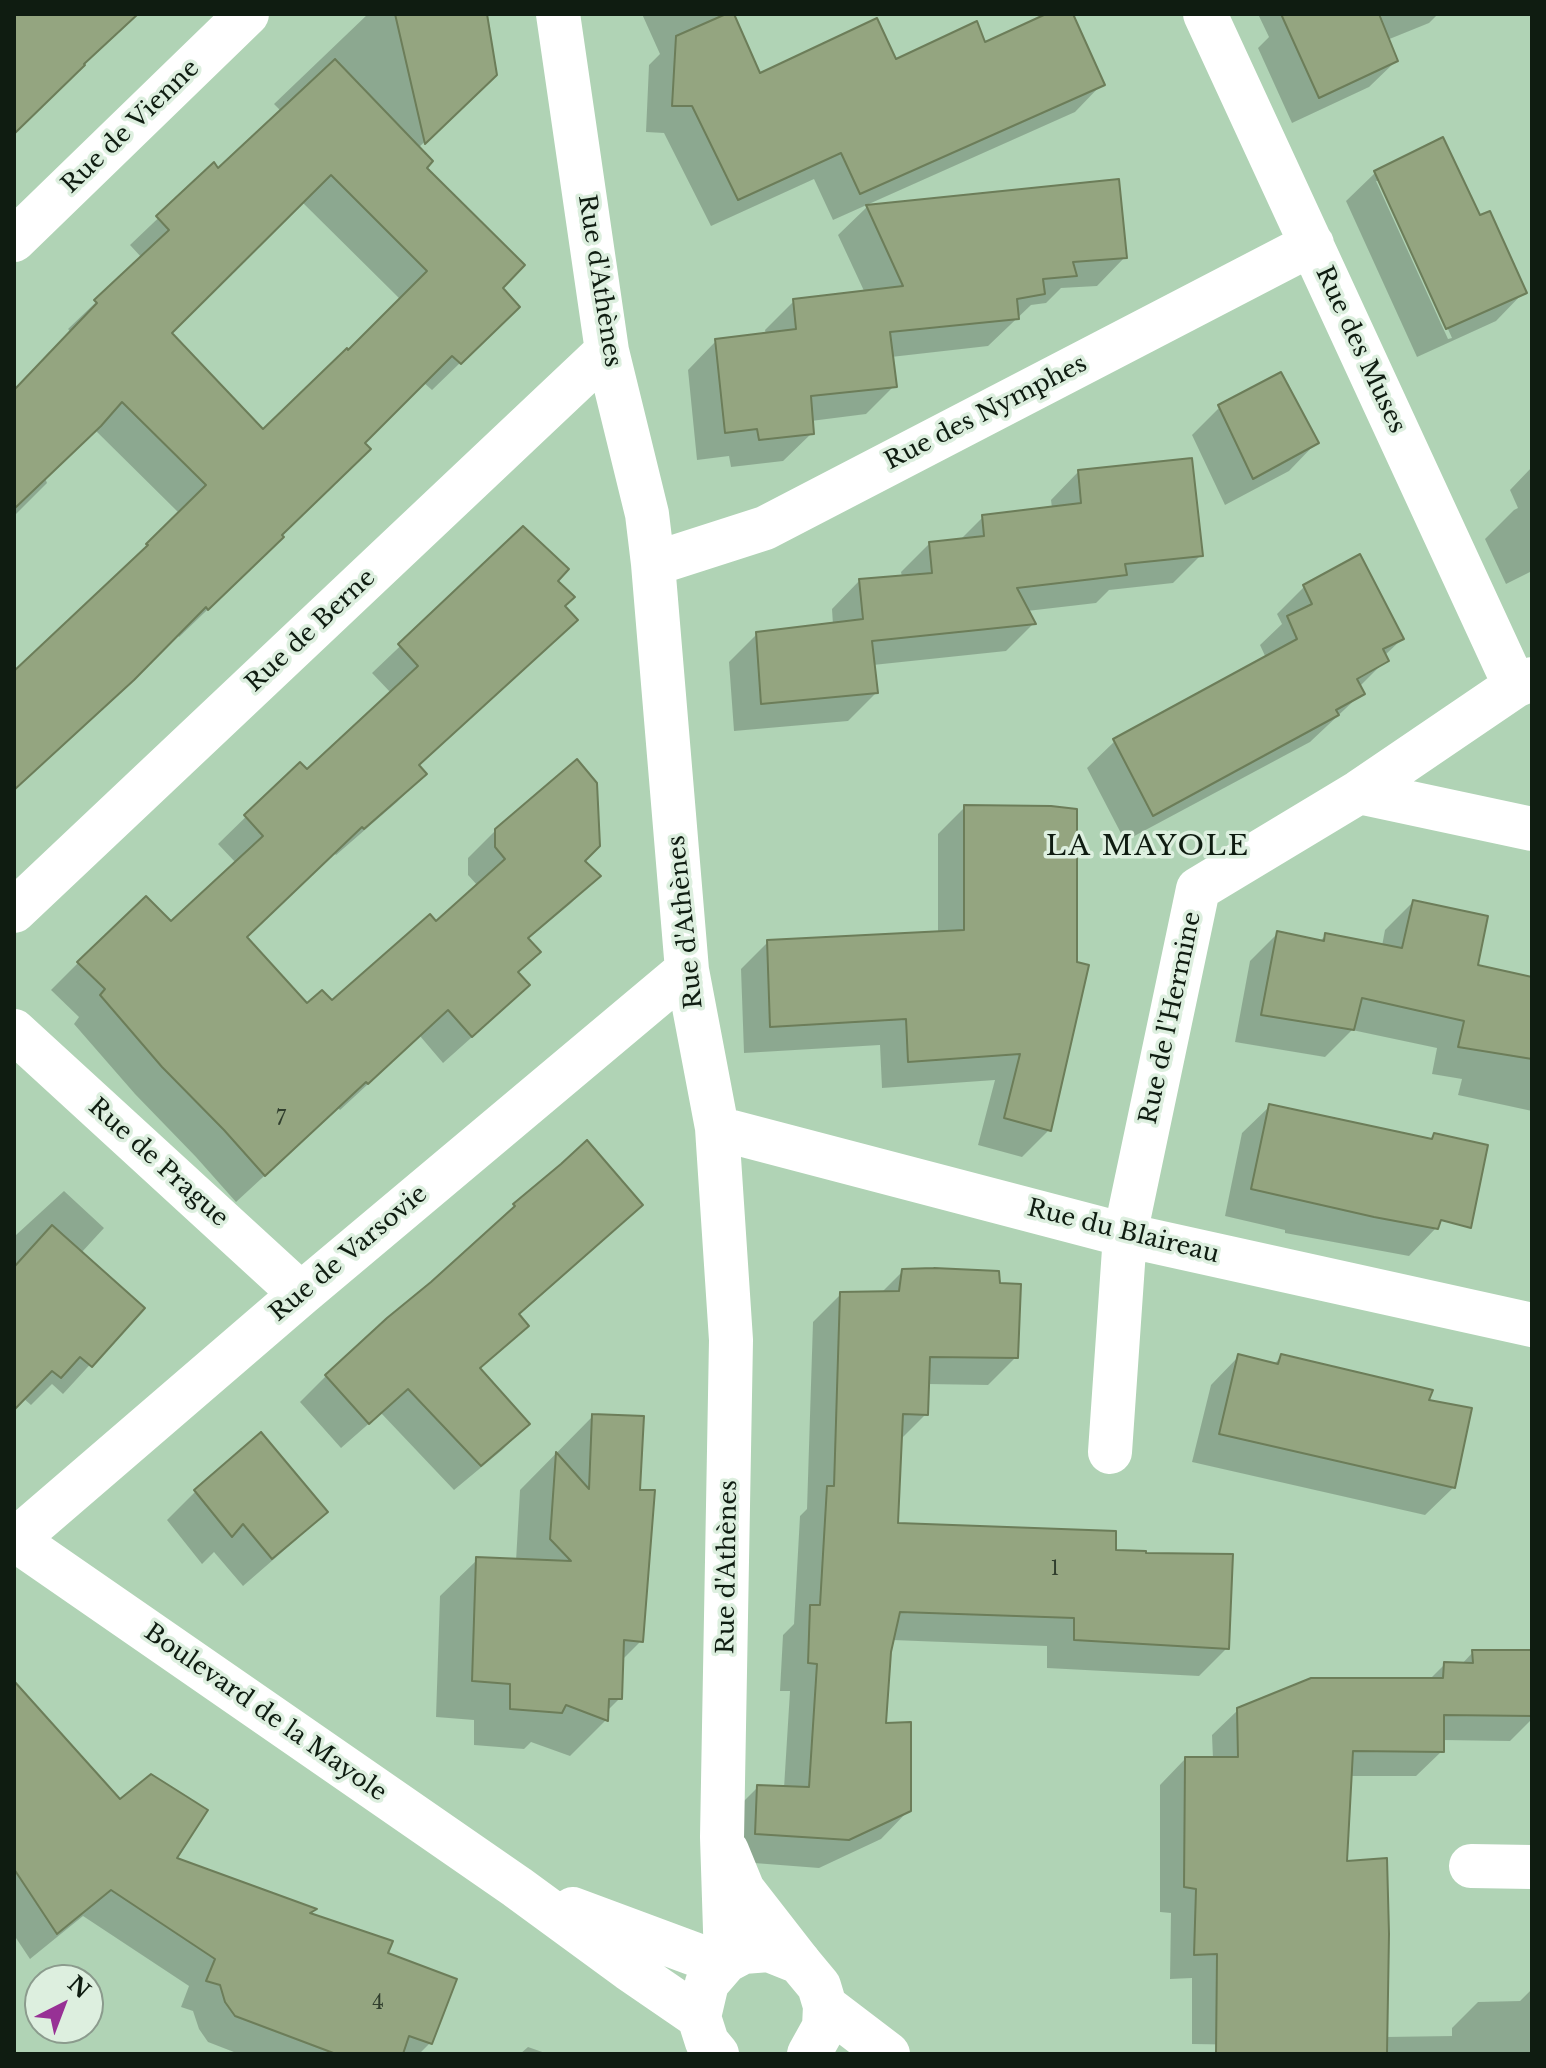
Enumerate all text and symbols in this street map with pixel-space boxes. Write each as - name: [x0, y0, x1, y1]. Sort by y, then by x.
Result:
- street label: Rue de Vienne: [56, 54, 206, 200]
- street label: Rue d'Athènes: [571, 193, 627, 369]
- street label: Rue des Muses: [1309, 262, 1411, 438]
- street label: Rue des Nymphes: [880, 350, 1092, 476]
- street label: Rue de Berne: [240, 564, 382, 698]
- district label: LA MAYOLE: [1046, 830, 1250, 864]
- street label: Rue d'Athènes: [663, 834, 709, 1010]
- street label: Rue de l'Hermine: [1134, 909, 1208, 1127]
- street label: Rue de Prague: [82, 1093, 234, 1233]
- house number: 7: [276, 1107, 286, 1131]
- street label: Rue de Varsovie: [265, 1180, 433, 1328]
- street label: Rue du Blaireau: [1024, 1194, 1222, 1270]
- street label: Rue d'Athènes: [712, 1480, 744, 1654]
- house number: 1: [1051, 1557, 1059, 1581]
- street label: Boulevard de la Mayole: [138, 1618, 392, 1808]
- north arrow: [24, 1964, 104, 2044]
- text: N: [62, 1970, 96, 2004]
- house number: 4: [372, 1991, 384, 2015]

